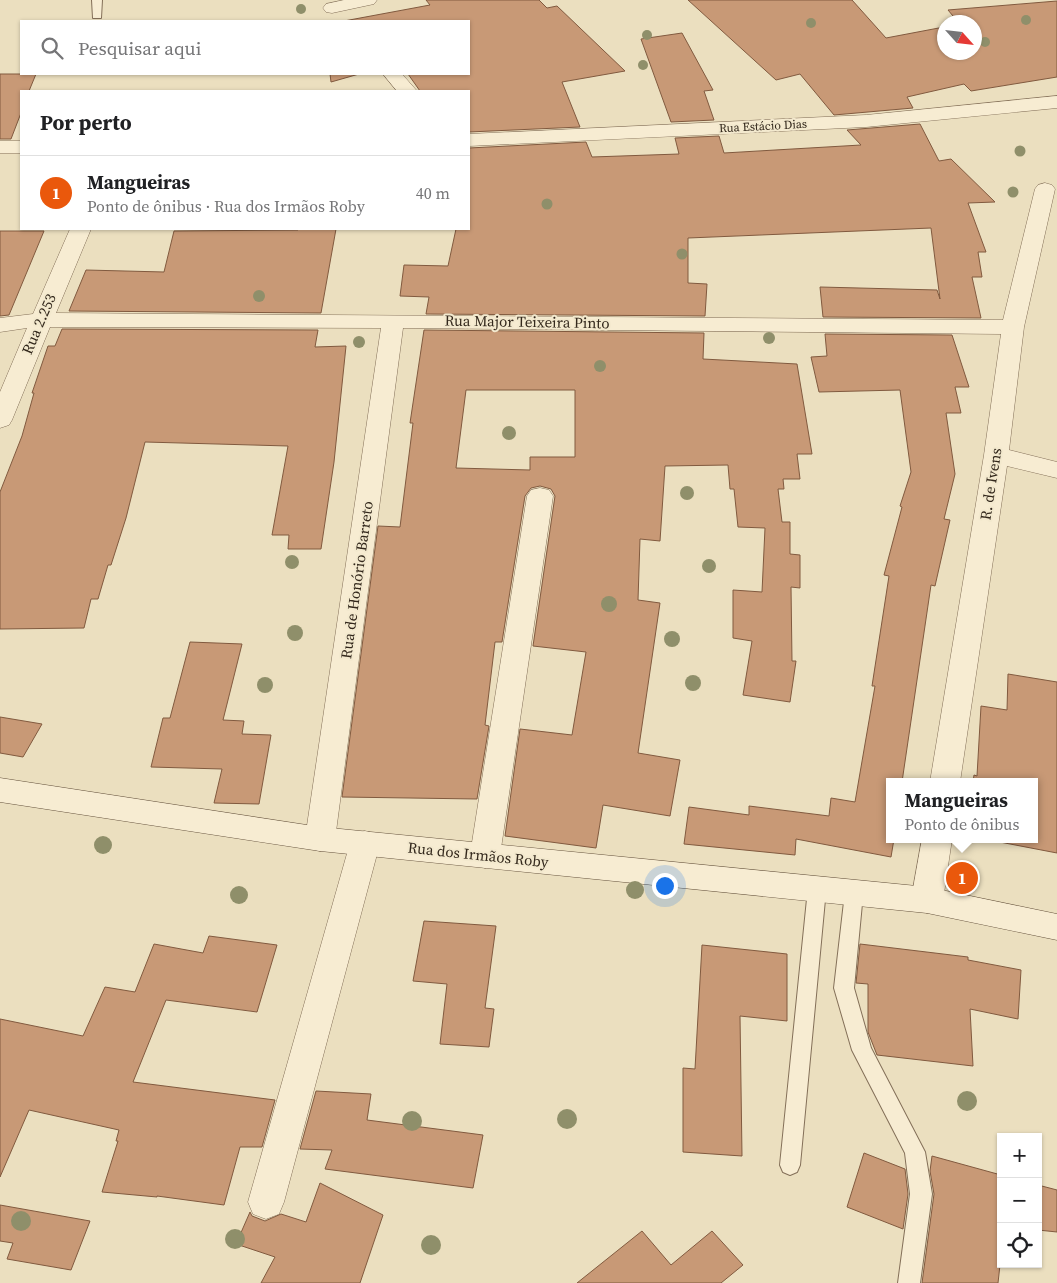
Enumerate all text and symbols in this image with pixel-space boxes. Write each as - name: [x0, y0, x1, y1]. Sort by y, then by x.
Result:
- north arrow: [937, 15, 982, 60]
- search box: [20, 20, 470, 75]
- icon: search: [38, 34, 66, 62]
- text: Pesquisar aqui: [78, 35, 201, 61]
- text: Por perto: [40, 108, 132, 137]
- street label: Rua Estácio Dias: [719, 116, 807, 136]
- text: Mangueiras: [87, 169, 190, 195]
- text: 1: [52, 182, 60, 204]
- text: 40 m: [416, 182, 450, 204]
- text: Ponto de ônibus · Rua dos Irmãos Roby: [87, 195, 365, 217]
- street label: Rua 2.253: [16, 290, 61, 357]
- street label: Rua Major Teixeira Pinto: [444, 310, 610, 333]
- street label: R. de Ivens: [974, 446, 1007, 522]
- street label: Rua de Honório Barreto: [335, 500, 378, 660]
- popup: [886, 778, 1038, 843]
- text: Mangueiras: [905, 787, 1008, 813]
- text: Ponto de ônibus: [905, 813, 1019, 835]
- street label: Rua dos Irmãos Roby: [407, 837, 550, 872]
- pin: 1: [946, 859, 978, 897]
- your location: [652, 873, 678, 899]
- map controls: [997, 1133, 1042, 1268]
- button: +: [997, 1133, 1042, 1178]
- button: −: [997, 1178, 1042, 1223]
- button: locate: [997, 1223, 1042, 1268]

